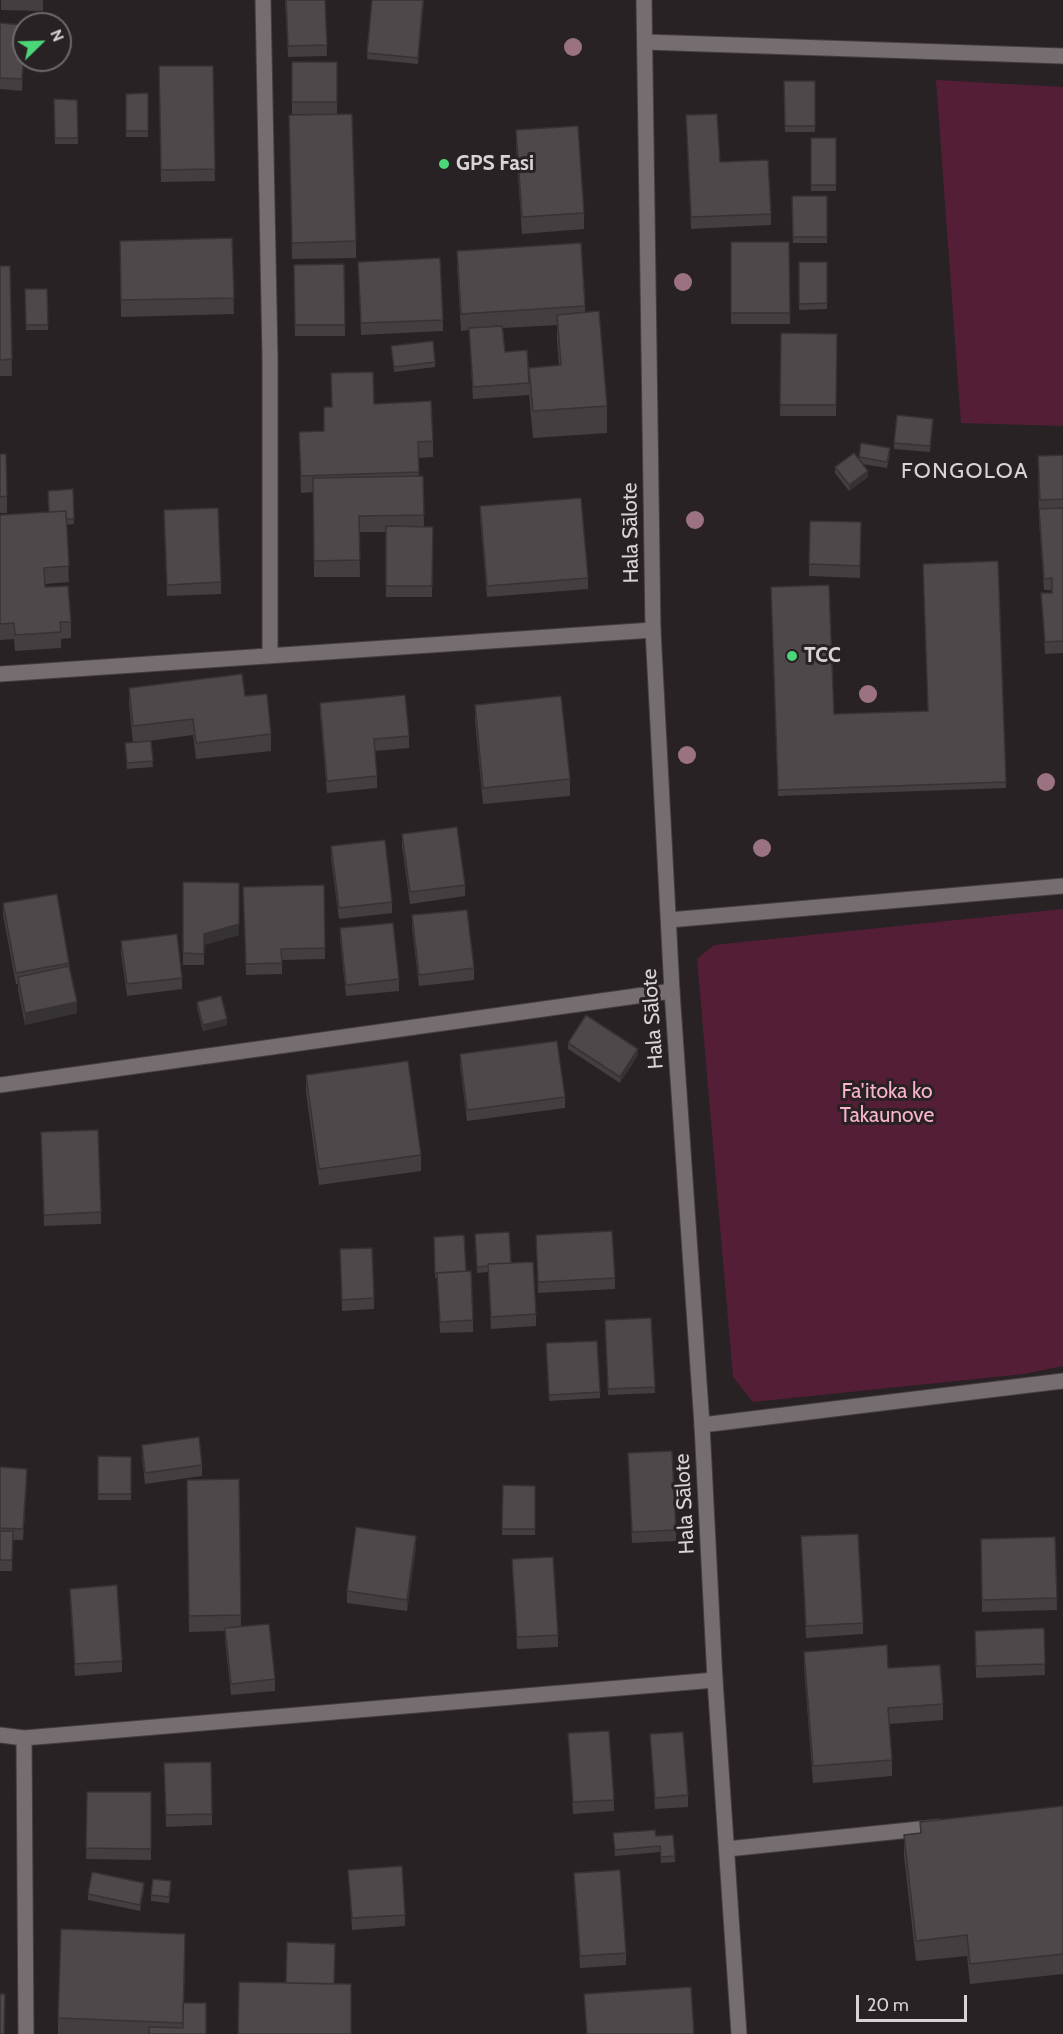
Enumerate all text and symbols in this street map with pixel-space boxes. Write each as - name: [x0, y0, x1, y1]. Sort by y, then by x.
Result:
- north arrow: [12, 12, 72, 72]
- text: N: [46, 27, 68, 44]
- place label: GPS Fasi: [456, 151, 534, 177]
- marker: GPS Fasi: [437, 157, 451, 171]
- district label: FONGOLOA: [901, 459, 1029, 485]
- street label: Hala Sālote: [618, 482, 644, 584]
- place label: TCC: [804, 643, 841, 669]
- marker: TCC: [785, 649, 799, 663]
- street label: Hala Sālote: [637, 968, 669, 1070]
- park label: Fa'itoka ko Takaunove: [840, 1079, 934, 1129]
- street label: Hala Sālote: [670, 1453, 700, 1555]
- scale bar: [859, 1983, 970, 2021]
- text: 20 m: [867, 1994, 909, 2016]

